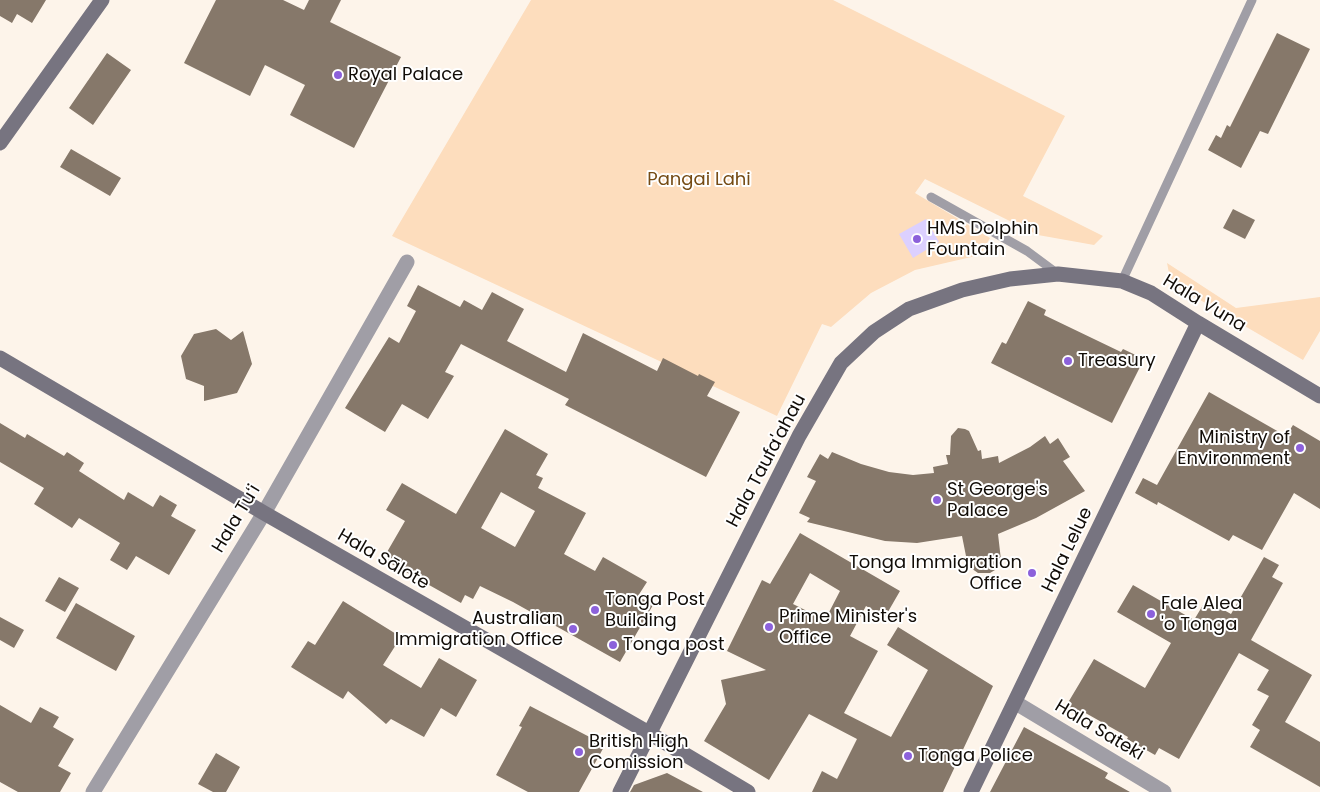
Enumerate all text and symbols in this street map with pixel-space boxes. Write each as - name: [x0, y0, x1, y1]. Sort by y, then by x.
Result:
- place label: Royal Palace: [348, 64, 463, 86]
- marker: Royal Palace: [332, 69, 344, 81]
- park label: Pangai Lahi: [647, 169, 751, 191]
- place label: HMS Dolphin Fountain: [927, 218, 1039, 260]
- marker: HMS Dolphin Fountain: [911, 233, 923, 245]
- street label: Hala Vuna: [1158, 271, 1250, 337]
- place label: Treasury: [1078, 350, 1156, 372]
- marker: Treasury: [1062, 355, 1074, 367]
- street label: Hala Taufa'ahau: [723, 391, 811, 531]
- place label: Ministry of Environment: [1177, 427, 1290, 469]
- marker: Ministry of Environment: [1294, 442, 1306, 454]
- place label: St George's Palace: [947, 479, 1048, 522]
- street label: Hala Tuʻi: [208, 481, 266, 557]
- marker: St George's Palace: [931, 494, 943, 506]
- street label: Hala Lelue: [1038, 504, 1098, 596]
- street label: Hala Sālote: [333, 525, 433, 595]
- place label: Tonga Immigration Office: [849, 552, 1022, 594]
- marker: Tonga Immigration Office: [1026, 567, 1038, 579]
- place label: Tonga Post Building: [605, 589, 705, 632]
- place label: Fale Alea 'o Tonga: [1161, 593, 1243, 636]
- marker: Tonga Post Building: [589, 604, 601, 616]
- place label: Prime Minister's Office: [779, 606, 917, 649]
- place label: Australian Immigration Office: [395, 608, 563, 650]
- marker: Fale Alea 'o Tonga: [1145, 608, 1157, 620]
- marker: Prime Minister's Office: [763, 621, 775, 633]
- marker: Australian Immigration Office: [567, 623, 579, 635]
- place label: Tonga post: [623, 634, 725, 656]
- marker: Tonga post: [607, 639, 619, 651]
- street label: Hala Sateki: [1051, 696, 1147, 766]
- place label: British High Comission: [589, 731, 688, 774]
- place label: Tonga Police: [918, 745, 1033, 767]
- marker: British High Comission: [573, 746, 585, 758]
- marker: Tonga Police: [902, 750, 914, 762]

